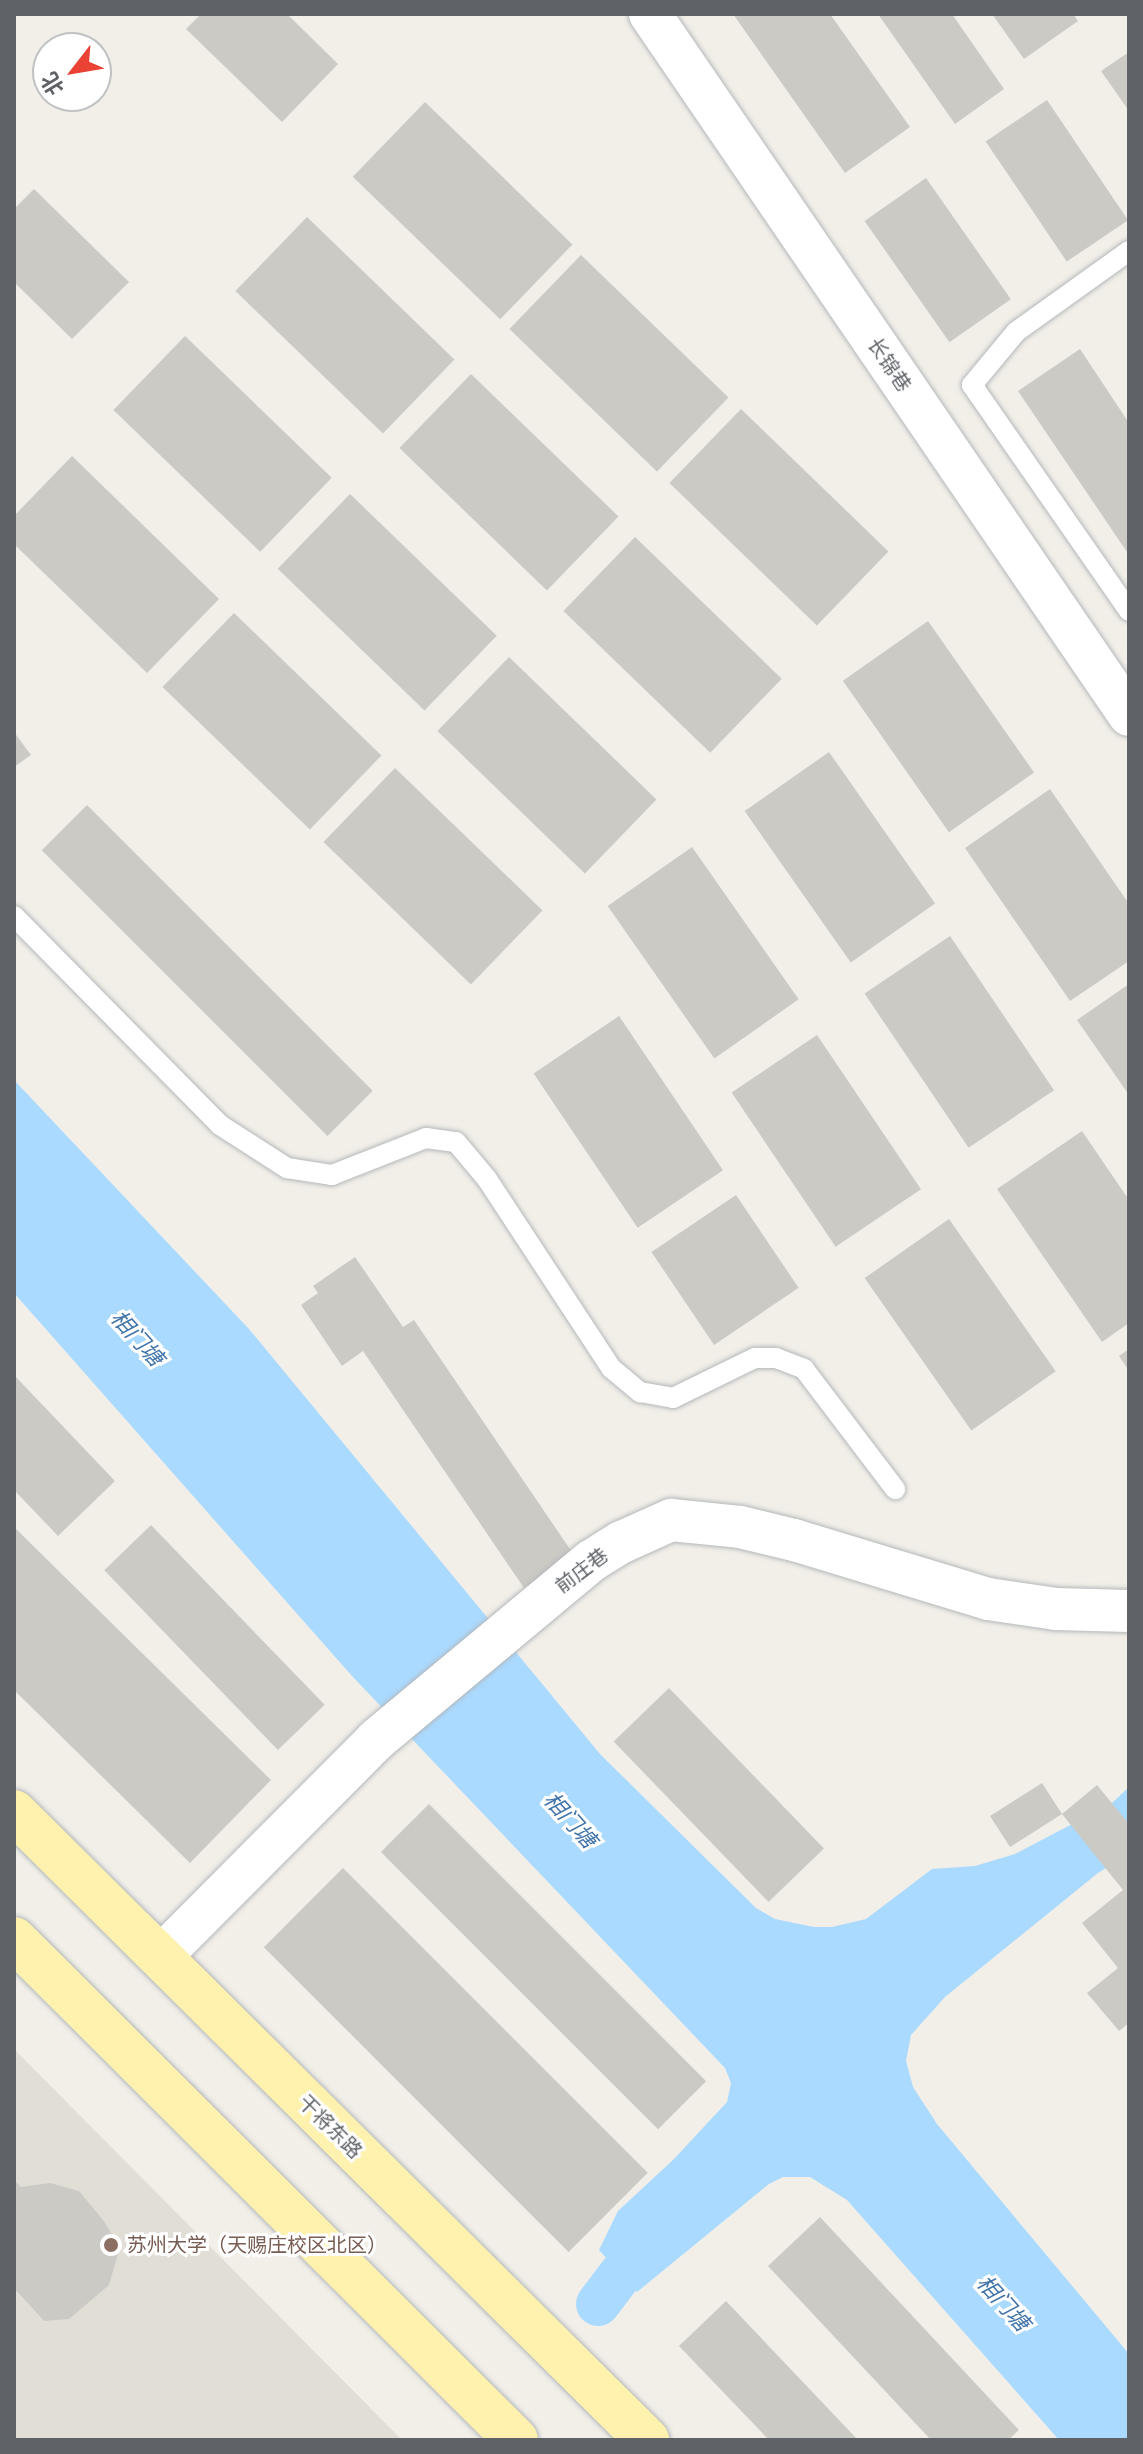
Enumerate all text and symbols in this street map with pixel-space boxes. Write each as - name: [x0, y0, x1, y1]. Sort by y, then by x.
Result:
- north arrow: [32, 32, 112, 112]
- text: 北: [36, 68, 69, 99]
- street label: 长锦巷: [862, 333, 916, 397]
- water label: 相门塘: [105, 1305, 169, 1371]
- street label: 前庄巷: [551, 1543, 613, 1599]
- water label: 相门塘: [538, 1787, 602, 1853]
- street label: 干将东路: [293, 2090, 367, 2164]
- place label: 苏州大学（天赐庄校区北区）: [127, 2233, 387, 2257]
- marker: 苏州大学（天赐庄校区北区）: [102, 2236, 120, 2254]
- water label: 相门塘: [971, 2270, 1035, 2336]

